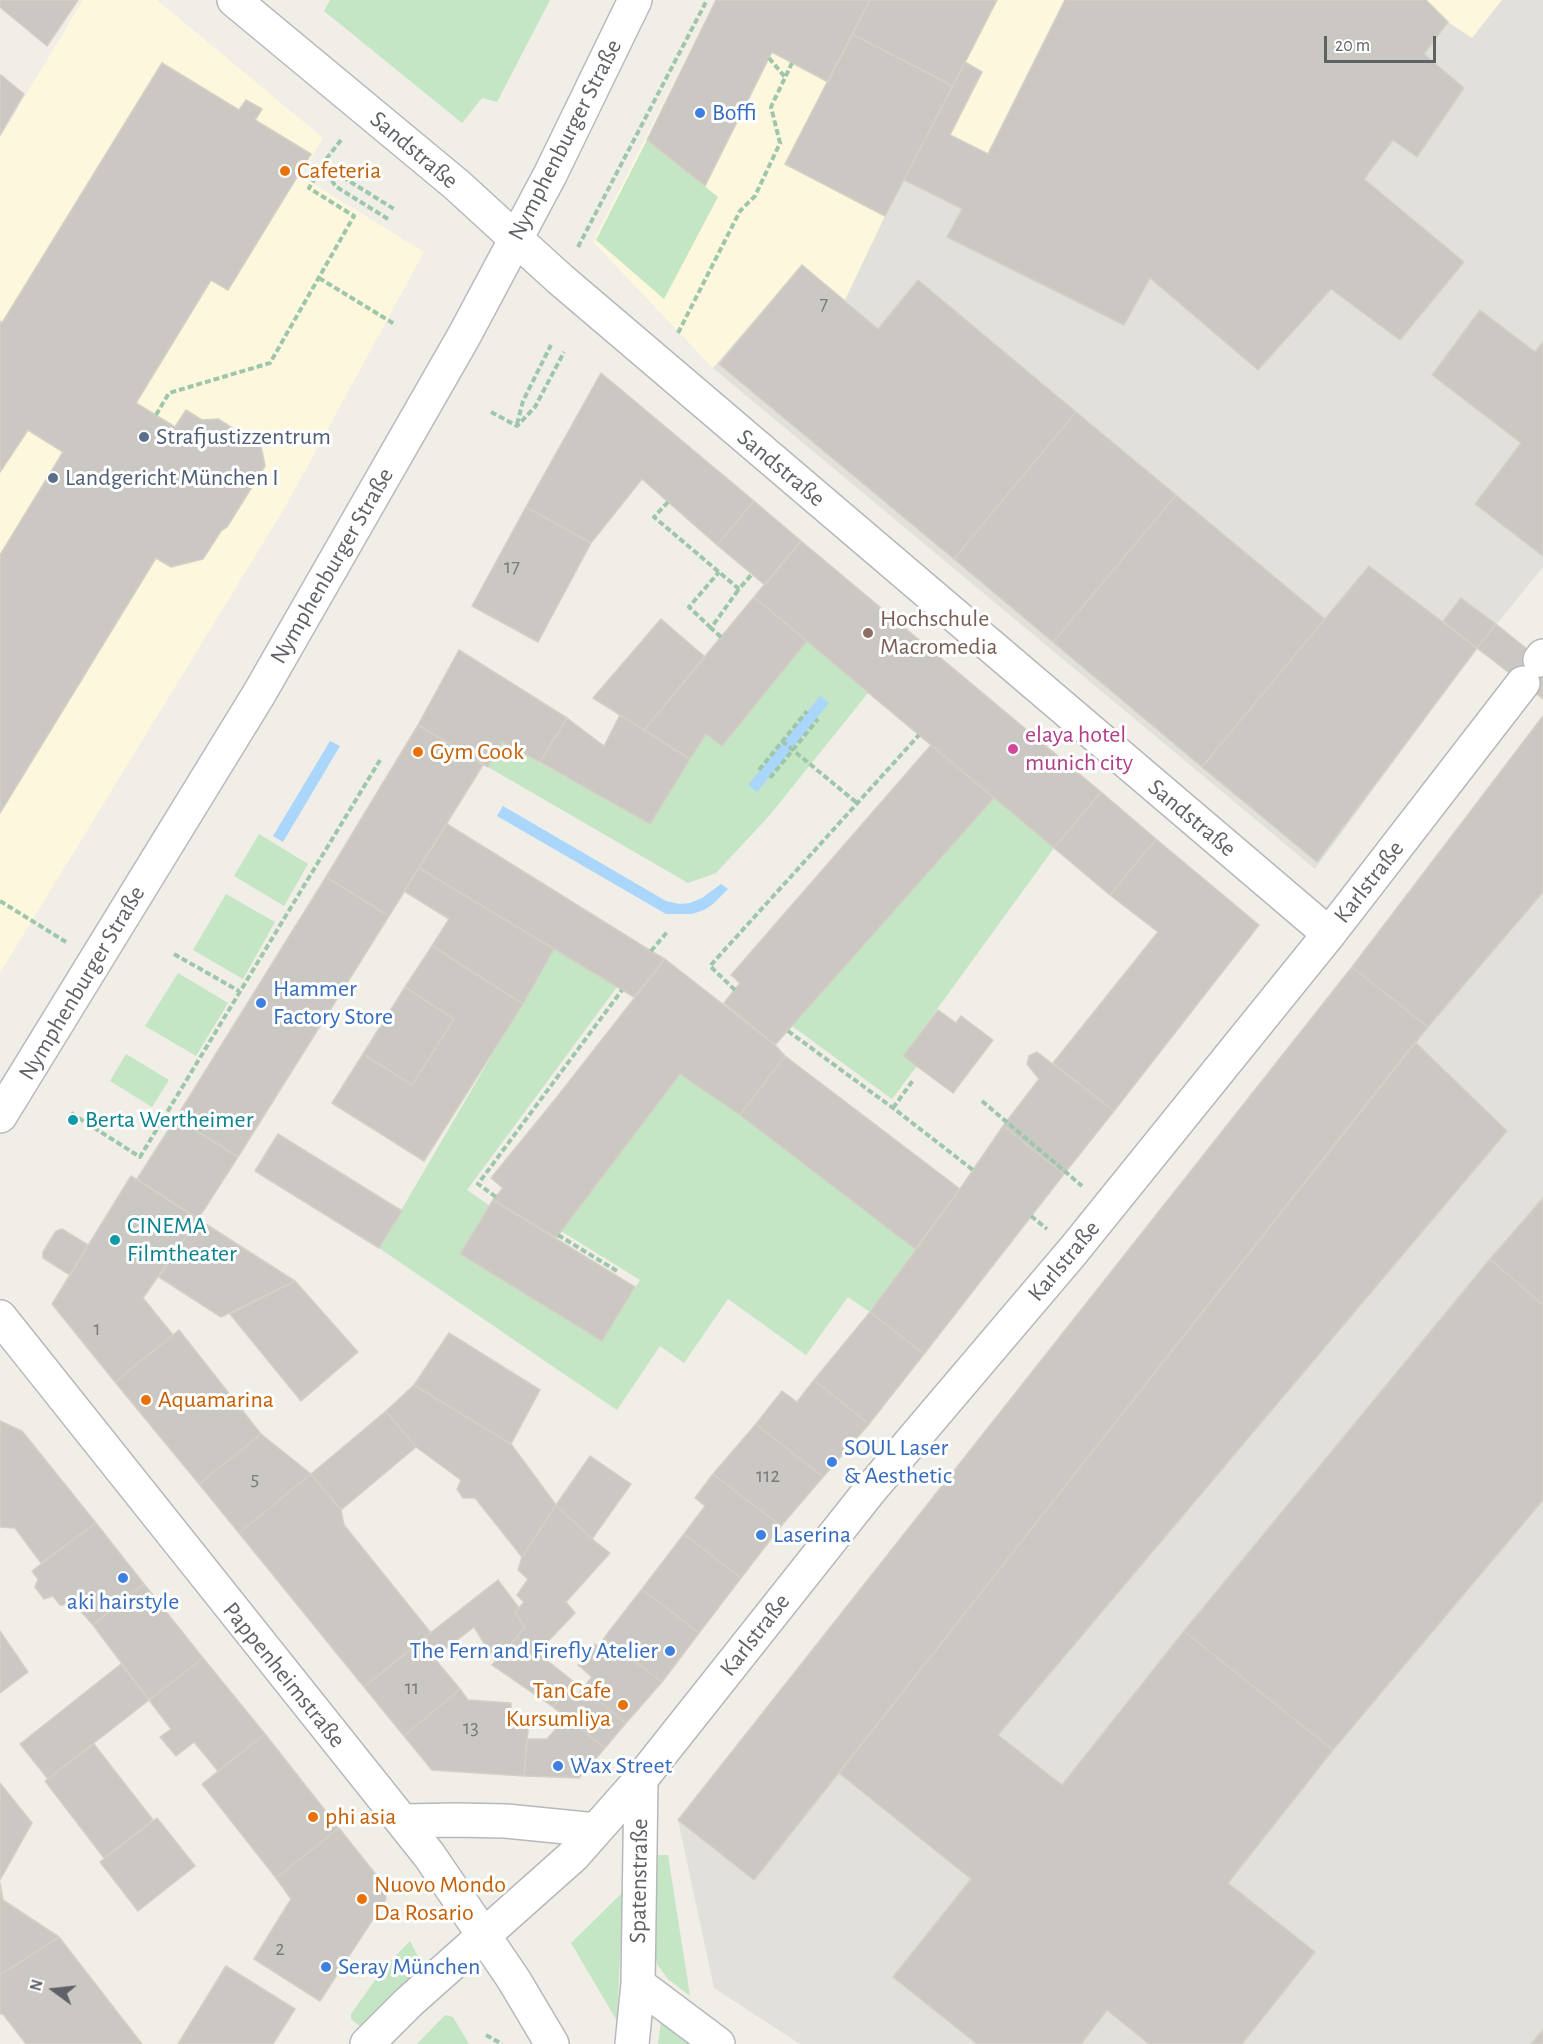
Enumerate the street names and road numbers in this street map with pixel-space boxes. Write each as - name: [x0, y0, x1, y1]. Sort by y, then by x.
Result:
- street label: Nymphenburger Straße: [502, 35, 628, 245]
- street label: Sandstraße: [364, 105, 464, 195]
- street label: Sandstraße: [731, 423, 831, 513]
- street label: Nymphenburger Straße: [264, 463, 400, 669]
- street label: Sandstraße: [1142, 773, 1242, 863]
- street label: Karlstraße: [1328, 835, 1410, 929]
- street label: Nymphenburger Straße: [13, 881, 151, 1085]
- street label: Karlstraße: [1022, 1215, 1106, 1307]
- street label: Karlstraße: [714, 1588, 796, 1682]
- street label: Pappenheimstraße: [217, 1596, 351, 1754]
- street label: Spatenstraße: [624, 1818, 654, 1944]

